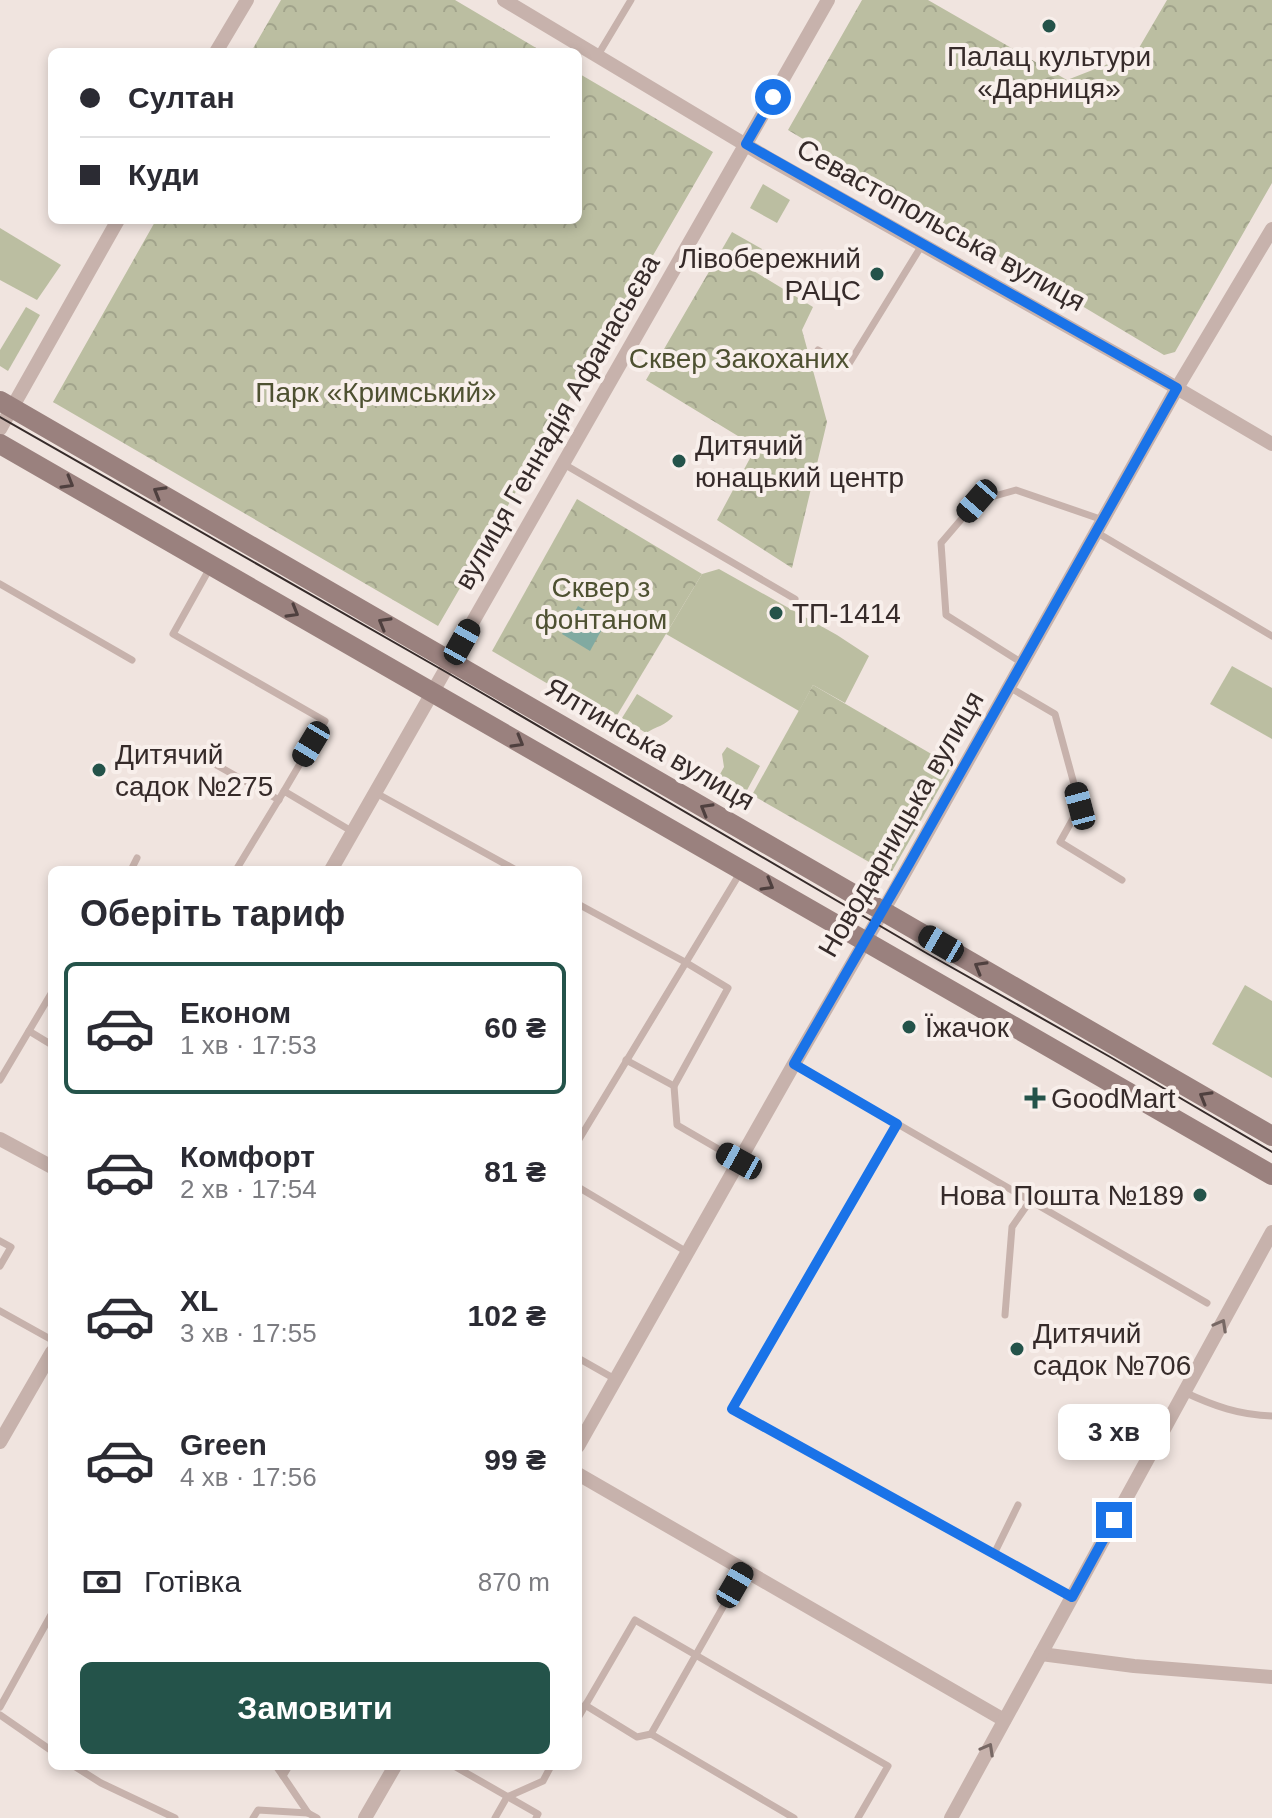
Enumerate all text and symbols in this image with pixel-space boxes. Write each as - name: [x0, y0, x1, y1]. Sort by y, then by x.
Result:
- marker: Палац культури «Дарниця»: [1040, 17, 1058, 35]
- place label: Палац культури «Дарниця»: [947, 41, 1151, 104]
- route start: [755, 79, 791, 115]
- text: Султан: [128, 81, 235, 114]
- street label: Севастопольська вулиця: [791, 133, 1091, 317]
- text: Куди: [128, 158, 200, 191]
- place label: Лівобережний РАЦС: [679, 243, 861, 306]
- street label: вулиця Геннадія Афанасьєва: [448, 249, 666, 595]
- marker: Лівобережний РАЦС: [868, 265, 886, 283]
- park label: Сквер Закоханих: [629, 343, 849, 374]
- park label: Парк «Кримський»: [255, 377, 497, 408]
- place label: Дитячий юнацький центр: [695, 430, 904, 493]
- marker: Дитячий юнацький центр: [670, 452, 688, 470]
- one-way arrow: [59, 473, 73, 489]
- car: [952, 475, 1002, 527]
- one-way arrow: [153, 486, 168, 502]
- park label: Сквер з фонтаном: [535, 572, 667, 635]
- place label: ТП-1414: [792, 598, 901, 629]
- one-way arrow: [284, 602, 299, 618]
- marker: ТП-1414: [767, 604, 785, 622]
- car: [440, 615, 484, 669]
- one-way arrow: [378, 617, 393, 633]
- street label: Ялтинська вулиця: [540, 672, 760, 816]
- street label: Новодарницька вулиця: [812, 686, 990, 962]
- car: [288, 717, 334, 771]
- one-way arrow: [510, 732, 524, 748]
- place label: Дитячий садок №275: [115, 739, 273, 802]
- marker: Дитячий садок №275: [90, 761, 108, 779]
- car: [1062, 780, 1098, 832]
- one-way arrow: [700, 803, 715, 819]
- one-way arrow: [759, 875, 774, 891]
- text: Оберіть тариф: [80, 893, 345, 934]
- car: [914, 922, 968, 966]
- one-way arrow: [974, 961, 988, 977]
- icon: car: [84, 992, 156, 1064]
- text: Економ: [180, 996, 291, 1029]
- text: 60 ₴: [484, 1011, 546, 1044]
- place label: Їжачок: [925, 1012, 1010, 1043]
- marker: Їжачок: [900, 1018, 918, 1036]
- text: 1 хв · 17:53: [180, 1030, 317, 1060]
- place label: GoodMart: [1051, 1083, 1176, 1114]
- marker: GoodMart: [1026, 1089, 1044, 1107]
- one-way arrow: [1199, 1091, 1213, 1107]
- icon: car: [84, 1136, 156, 1208]
- car: [712, 1139, 766, 1183]
- text: Комфорт: [180, 1140, 315, 1173]
- text: 81 ₴: [484, 1155, 546, 1188]
- text: 2 хв · 17:54: [180, 1174, 317, 1204]
- place label: Нова Пошта №189: [940, 1180, 1184, 1211]
- marker: Нова Пошта №189: [1191, 1186, 1209, 1204]
- icon: car: [84, 1280, 156, 1352]
- text: XL: [180, 1284, 218, 1317]
- text: 102 ₴: [468, 1299, 546, 1332]
- text: 3 хв · 17:55: [180, 1318, 317, 1348]
- place label: Дитячий садок №706: [1033, 1318, 1191, 1381]
- one-way arrow: [1211, 1319, 1227, 1334]
- marker: Дитячий садок №706: [1008, 1340, 1026, 1358]
- callout: 3 хв: [1058, 1404, 1170, 1460]
- text: 3 хв: [1088, 1417, 1140, 1447]
- icon: car: [84, 1424, 156, 1496]
- text: Green: [180, 1428, 267, 1461]
- text: 99 ₴: [484, 1443, 546, 1476]
- text: 4 хв · 17:56: [180, 1462, 317, 1492]
- route end: [1096, 1502, 1132, 1538]
- car: [713, 1558, 757, 1612]
- icon: cash: [80, 1560, 124, 1604]
- text: Готівка: [144, 1565, 241, 1598]
- text: 870 m: [478, 1567, 550, 1597]
- button: Замовити: [80, 1662, 550, 1754]
- one-way arrow: [979, 1743, 994, 1758]

